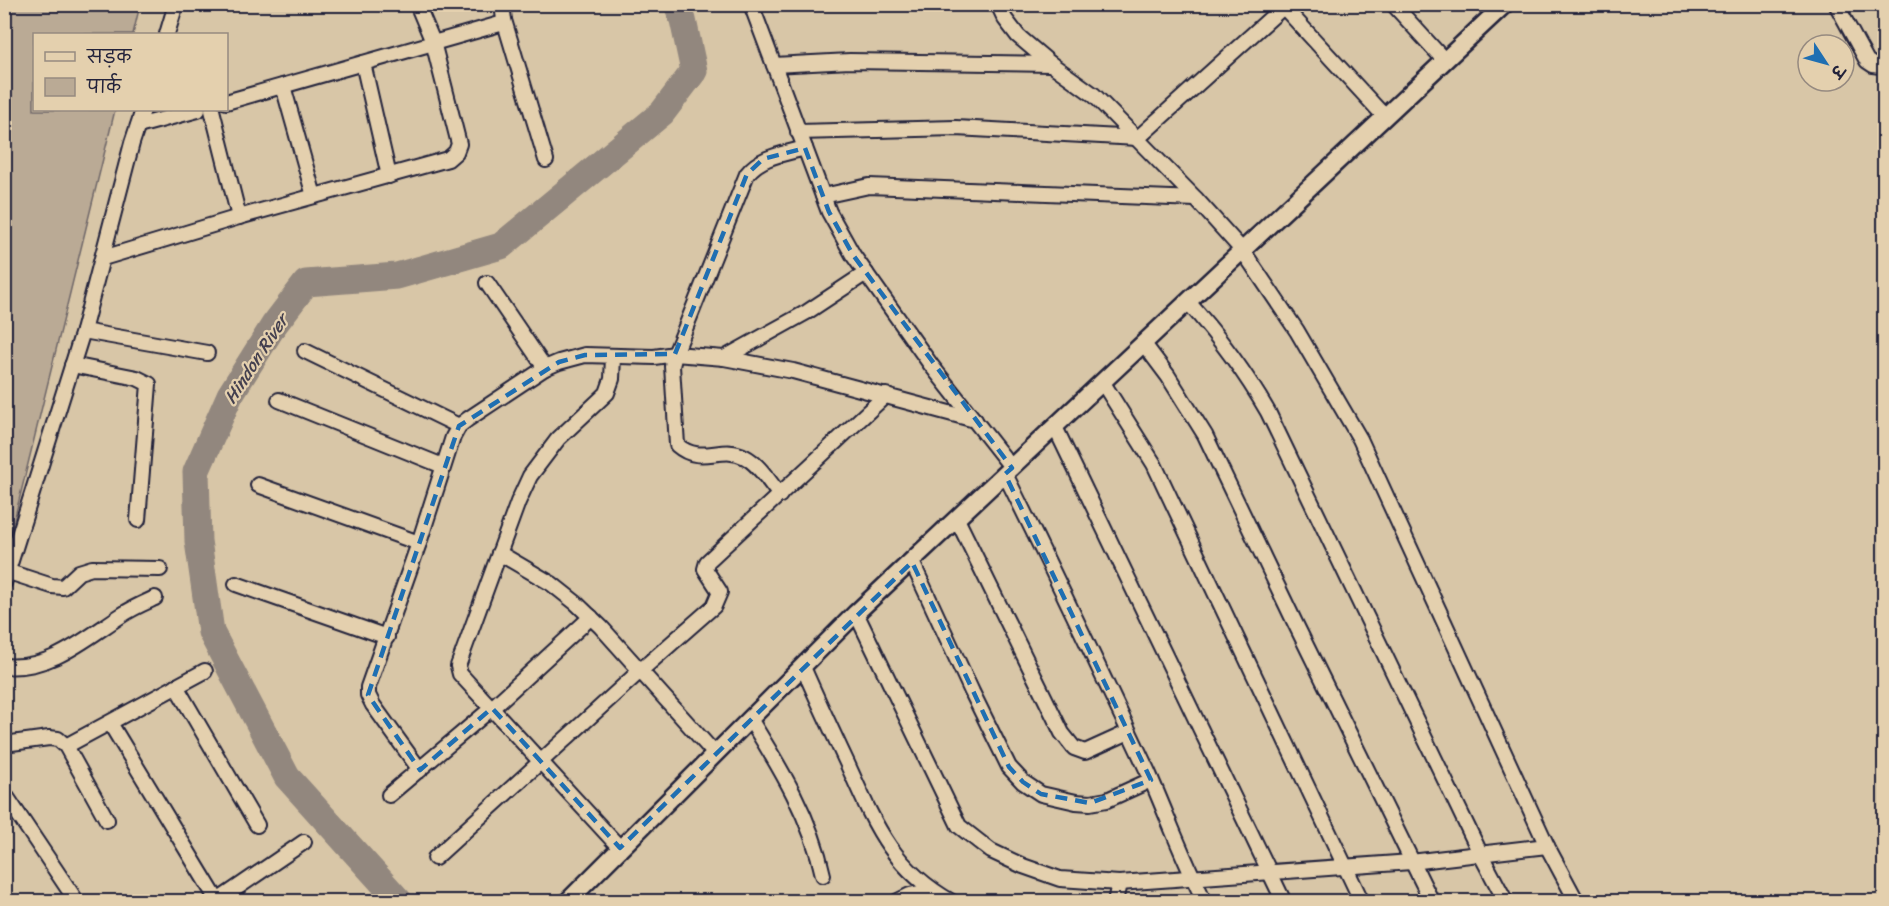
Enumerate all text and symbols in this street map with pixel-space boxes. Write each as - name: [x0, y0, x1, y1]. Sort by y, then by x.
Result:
- legend: [33, 33, 228, 111]
- north arrow: [1796, 33, 1856, 93]
- text: सड़क: [86, 41, 132, 73]
- text: उ: [1822, 57, 1854, 85]
- text: पार्क: [86, 71, 122, 103]
- water label: Hindon River: [215, 305, 299, 410]

